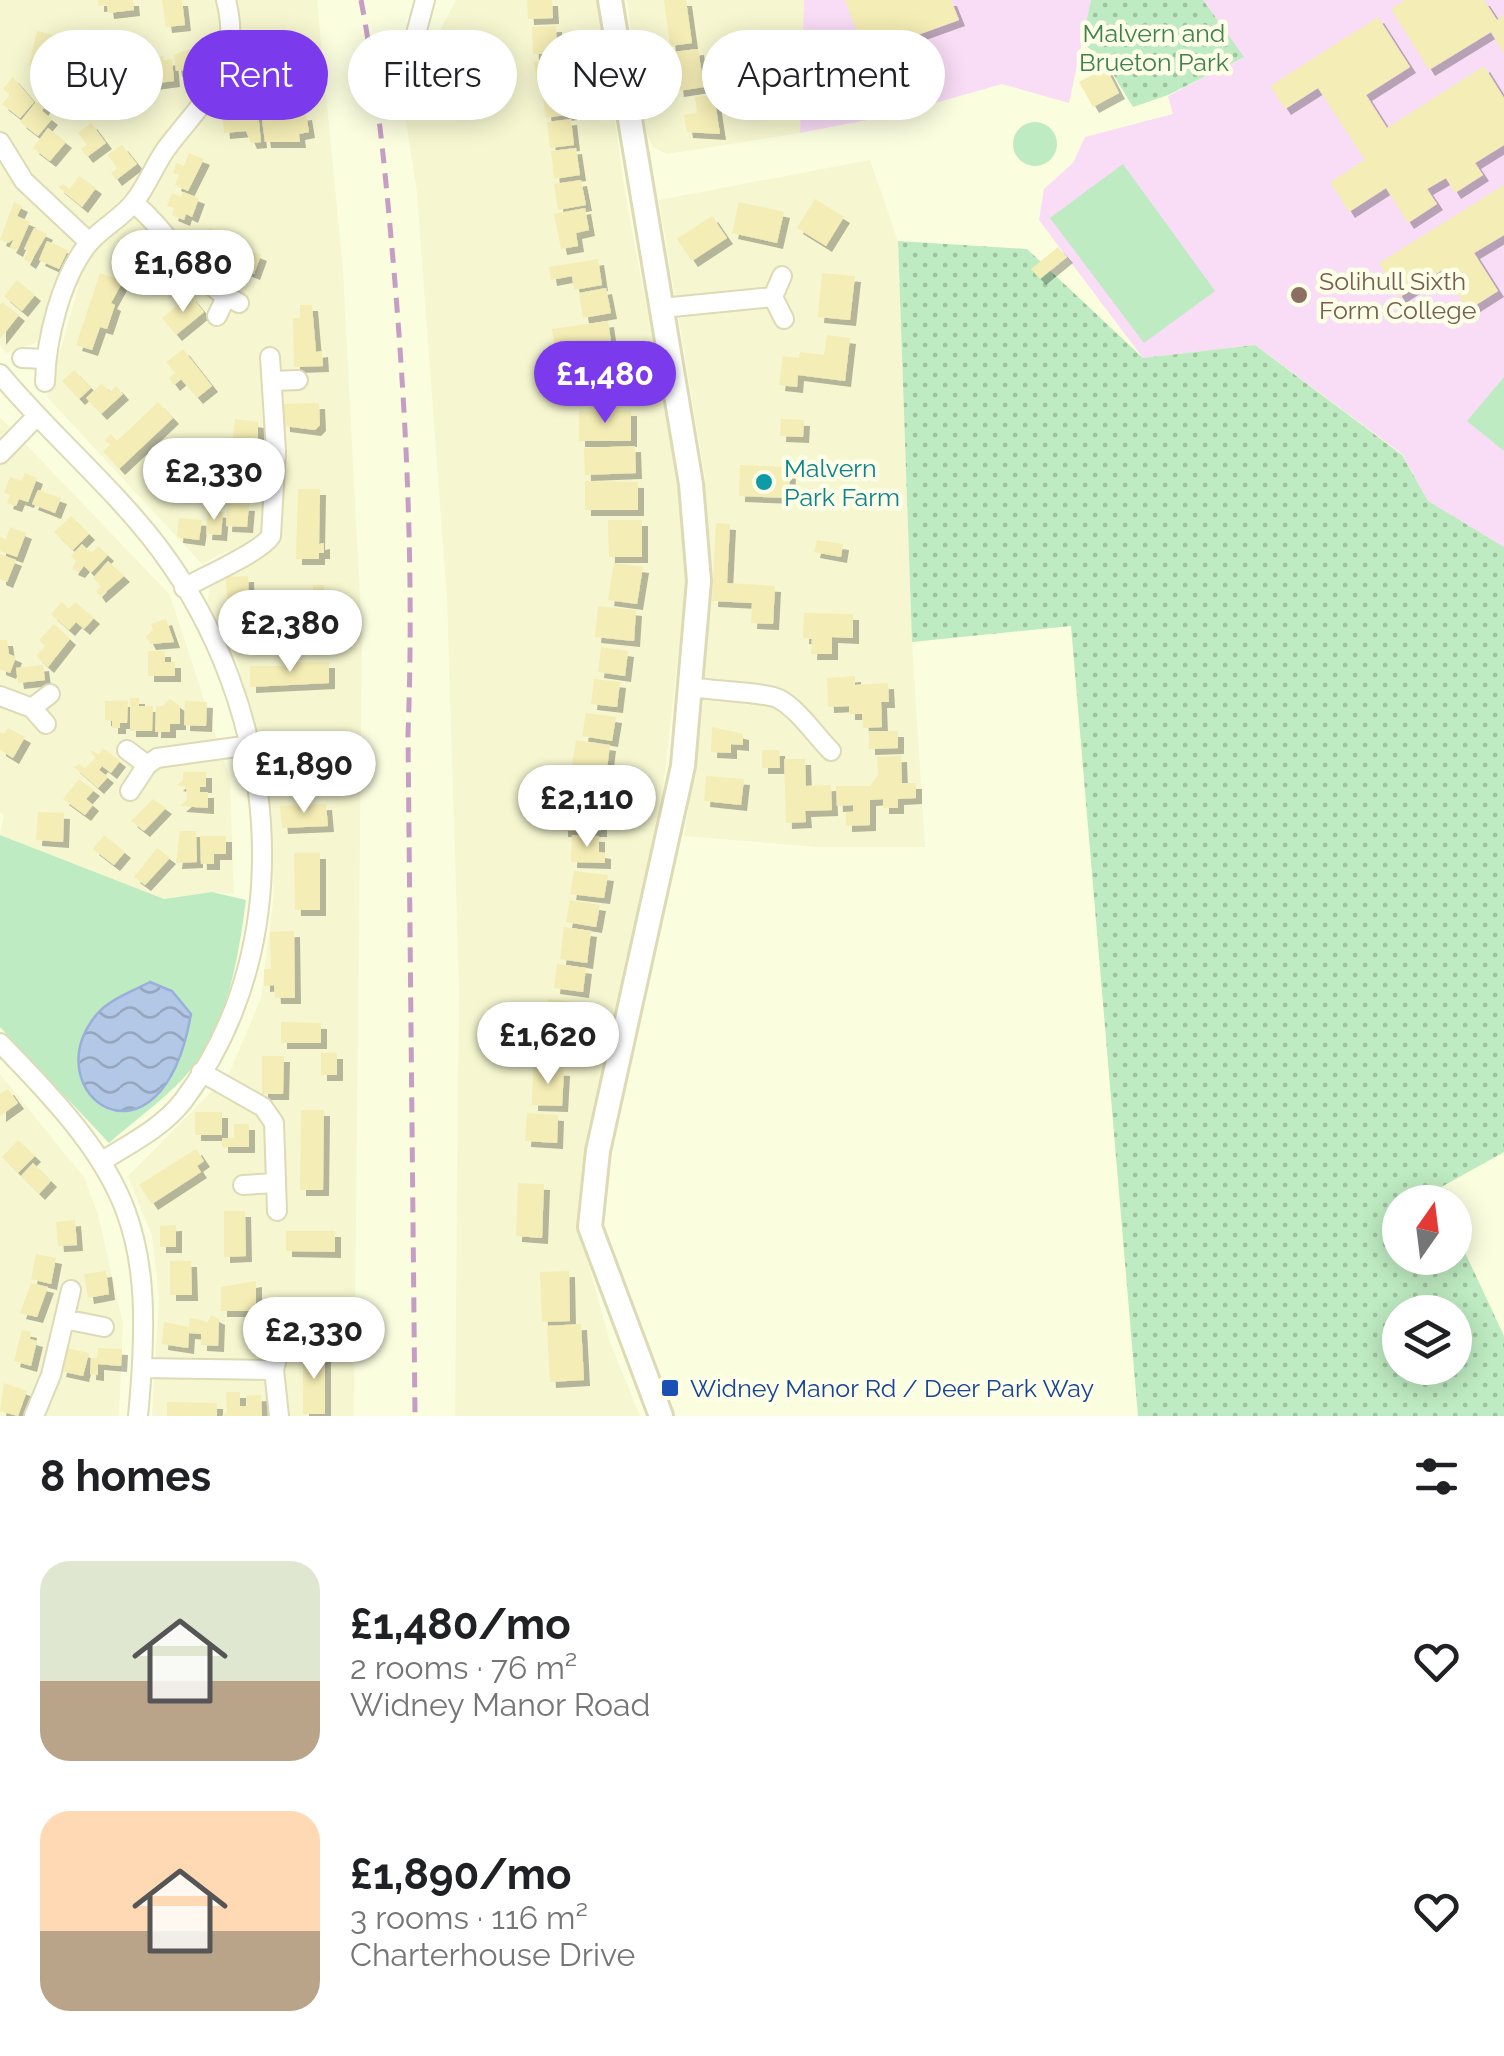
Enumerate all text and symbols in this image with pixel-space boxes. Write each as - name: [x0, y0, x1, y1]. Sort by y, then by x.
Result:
- park label: Malvern and Brueton Park: [1079, 18, 1230, 77]
- chip: Buy: [30, 30, 163, 120]
- chip: Rent: [183, 30, 328, 120]
- chip: Filters: [348, 30, 517, 120]
- chip: New: [537, 30, 682, 120]
- chip: Apartment: [702, 30, 945, 120]
- pin: £1,680: [102, 230, 264, 315]
- text: £1,680: [133, 244, 233, 281]
- place label: Solihull Sixth Form College: [1319, 266, 1476, 325]
- marker: Solihull Sixth Form College: [1288, 284, 1310, 306]
- pin: £1,480: [524, 341, 686, 426]
- text: £1,480: [556, 355, 654, 392]
- pin: £2,330: [133, 438, 295, 523]
- text: £2,330: [165, 452, 263, 489]
- place label: Malvern Park Farm: [784, 453, 900, 512]
- marker: Malvern Park Farm: [753, 471, 775, 493]
- pin: £2,380: [209, 590, 371, 675]
- text: £2,380: [240, 604, 340, 641]
- pin: £1,890: [223, 731, 385, 816]
- text: £1,890: [255, 745, 353, 782]
- pin: £2,110: [506, 765, 668, 850]
- text: £2,110: [540, 779, 634, 816]
- pin: £1,620: [467, 1002, 629, 1087]
- text: £1,620: [499, 1016, 597, 1053]
- north arrow: [1382, 1185, 1472, 1275]
- map controls: [1382, 1185, 1472, 1385]
- button: layers: [1382, 1295, 1472, 1385]
- pin: £2,330: [233, 1297, 395, 1382]
- text: £2,330: [265, 1311, 363, 1348]
- place label: Widney Manor Rd / Deer Park Way: [690, 1373, 1094, 1403]
- marker: Widney Manor Rd / Deer Park Way: [659, 1377, 681, 1399]
- icon: filters: [1409, 1449, 1464, 1504]
- text: 8 homes: [40, 1452, 211, 1501]
- text: £1,480/mo: [350, 1600, 571, 1649]
- icon: home: [120, 1601, 240, 1721]
- icon: heart: [1409, 1634, 1464, 1689]
- text: 2 rooms · 76 m²: [350, 1649, 577, 1686]
- text: Widney Manor Road: [350, 1686, 650, 1723]
- text: £1,890/mo: [350, 1850, 571, 1899]
- icon: home: [120, 1851, 240, 1971]
- icon: heart: [1409, 1884, 1464, 1939]
- text: 3 rooms · 116 m²: [350, 1899, 588, 1936]
- text: Charterhouse Drive: [350, 1936, 635, 1973]

